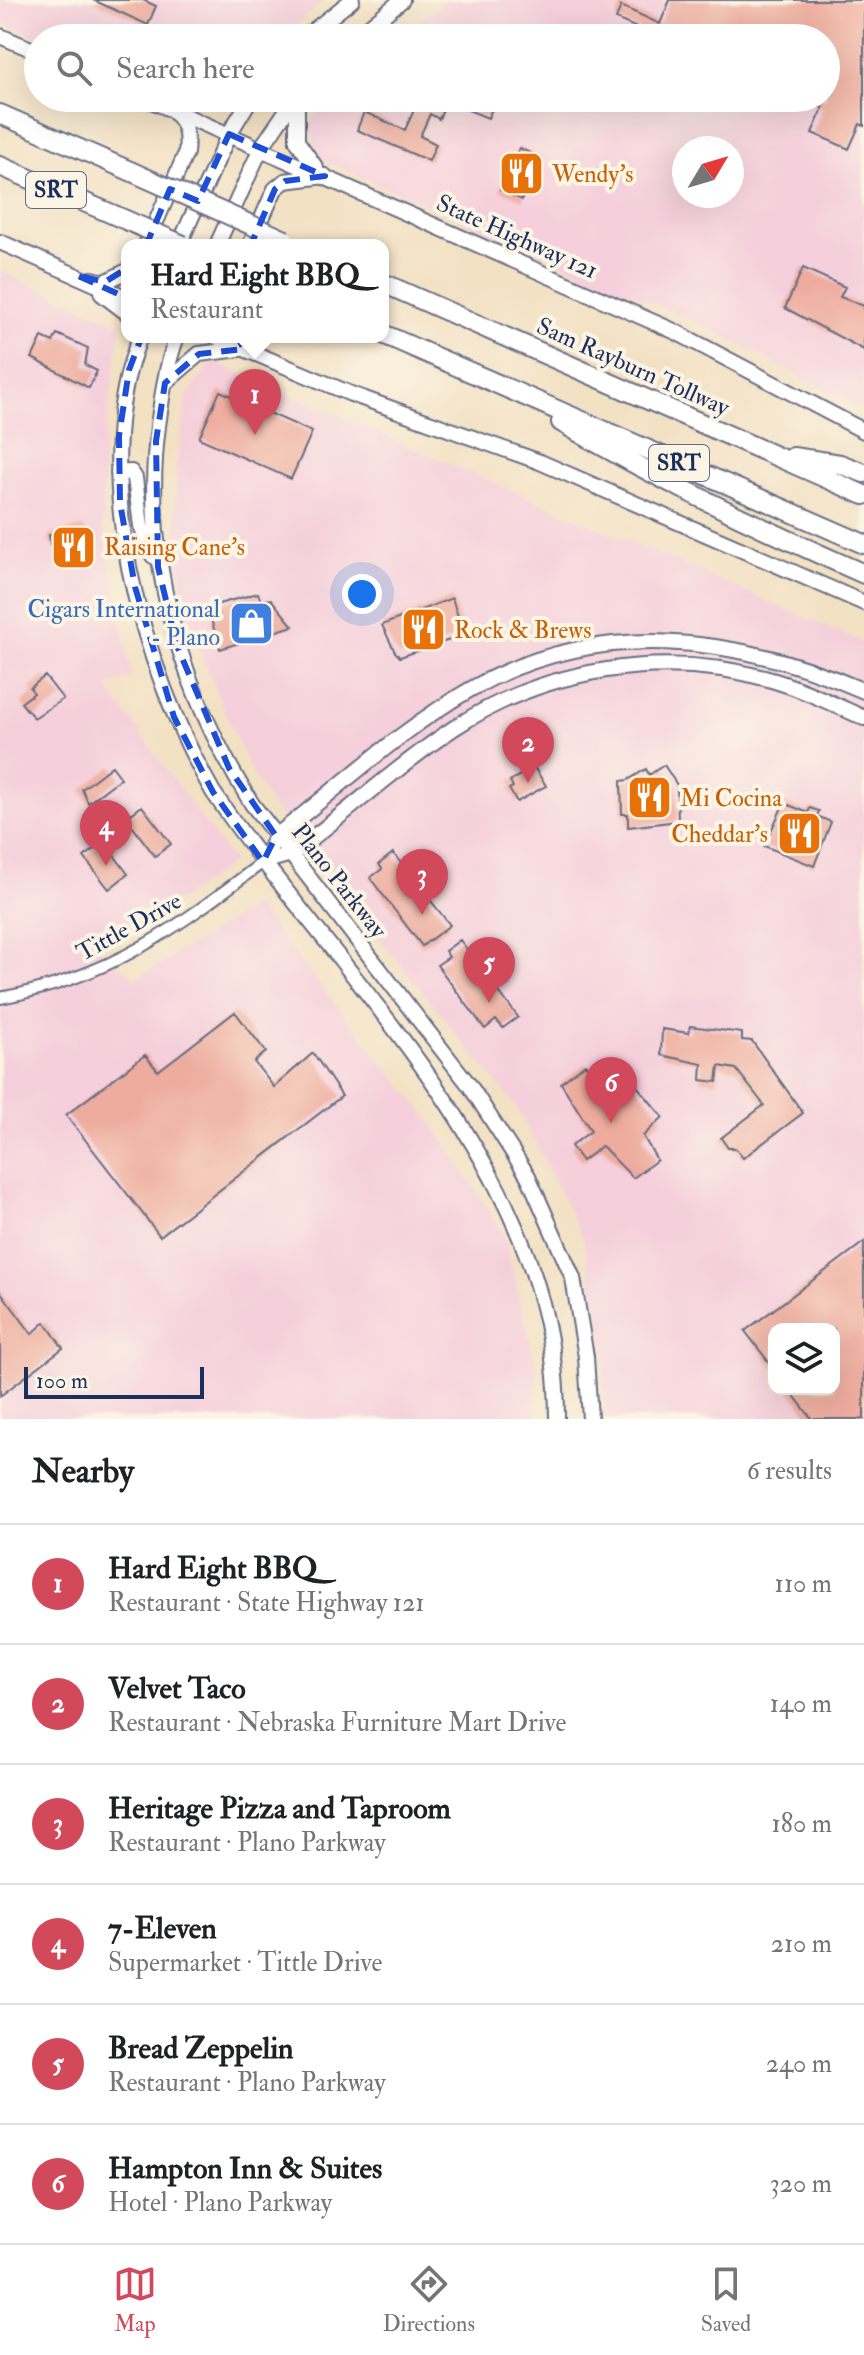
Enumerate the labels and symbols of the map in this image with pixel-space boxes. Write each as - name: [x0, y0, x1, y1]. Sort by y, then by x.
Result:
- north arrow: [672, 136, 744, 208]
- restaurant icon: Wendy's: [497, 150, 545, 198]
- place label: Wendy's: [551, 159, 633, 190]
- road number: SRT: [26, 172, 86, 208]
- street label: State Highway 121: [432, 188, 602, 286]
- street label: Sam Rayburn Tollway: [532, 311, 735, 424]
- pin: 1: [229, 369, 281, 435]
- road number: SRT: [649, 445, 709, 481]
- restaurant icon: Raising Cane's: [49, 523, 97, 571]
- place label: Raising Cane's: [104, 532, 245, 563]
- your location: [342, 574, 382, 614]
- place label: Cigars International - Plano: [27, 594, 220, 653]
- shop icon: Cigars International - Plano: [227, 599, 275, 647]
- restaurant icon: Rock & Brews: [399, 606, 447, 654]
- place label: Rock & Brews: [454, 615, 591, 646]
- pin: 2: [502, 717, 554, 783]
- restaurant icon: Mi Cocina: [625, 774, 673, 822]
- place label: Mi Cocina: [680, 783, 783, 814]
- pin: 4: [80, 800, 132, 866]
- restaurant icon: Cheddar's: [775, 810, 823, 858]
- street label: Plano Parkway: [285, 817, 394, 945]
- place label: Cheddar's: [671, 819, 768, 850]
- pin: 3: [396, 849, 448, 915]
- street label: Tittle Drive: [71, 885, 187, 969]
- pin: 5: [463, 937, 515, 1003]
- pin: 6: [585, 1057, 637, 1123]
- scale bar: [24, 1363, 204, 1399]

